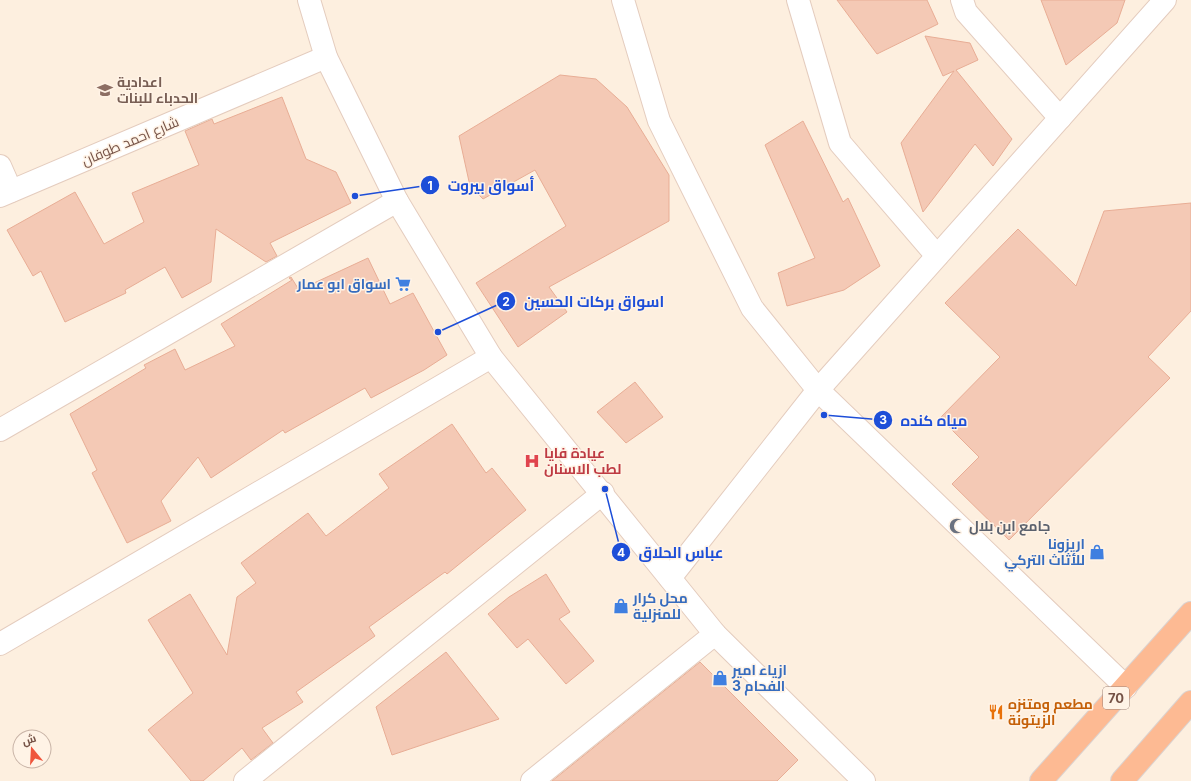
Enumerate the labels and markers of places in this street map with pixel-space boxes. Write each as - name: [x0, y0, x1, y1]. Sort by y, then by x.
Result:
- place label: اعدادية الحدباء للبنات: [117, 73, 198, 106]
- school or university icon: اعدادية الحدباء للبنات: [96, 81, 114, 99]
- callout: أسواق بيروت: [420, 172, 542, 199]
- place label: اسواق ابو عمار: [296, 275, 391, 293]
- supermarket icon: اسواق ابو عمار: [394, 275, 412, 293]
- callout: اسواق بركات الحسين: [496, 288, 672, 315]
- callout: مياه كنده: [873, 407, 976, 434]
- place label: عيادة فايا لطب الاسنان: [544, 444, 621, 477]
- hospital icon: عيادة فايا لطب الاسنان: [523, 452, 541, 470]
- mosque icon: جامع ابن بلال: [948, 517, 966, 535]
- place label: جامع ابن بلال: [969, 517, 1050, 536]
- place label: اريزونا للأثاث التركي: [1004, 535, 1085, 572]
- callout: عباس الحلاق: [611, 539, 732, 566]
- shop icon: اريزونا للأثاث التركي: [1088, 543, 1106, 561]
- place label: محل كرار للمنزلية: [632, 589, 688, 623]
- shop icon: محل كرار للمنزلية: [612, 597, 630, 615]
- place label: ازياء امير الفحام 3: [731, 661, 787, 696]
- shop icon: ازياء امير الفحام 3: [711, 669, 729, 687]
- place label: مطعم ومتنزه الزيتونة: [1008, 695, 1093, 729]
- restaurant icon: مطعم ومتنزه الزيتونة: [987, 703, 1005, 721]

